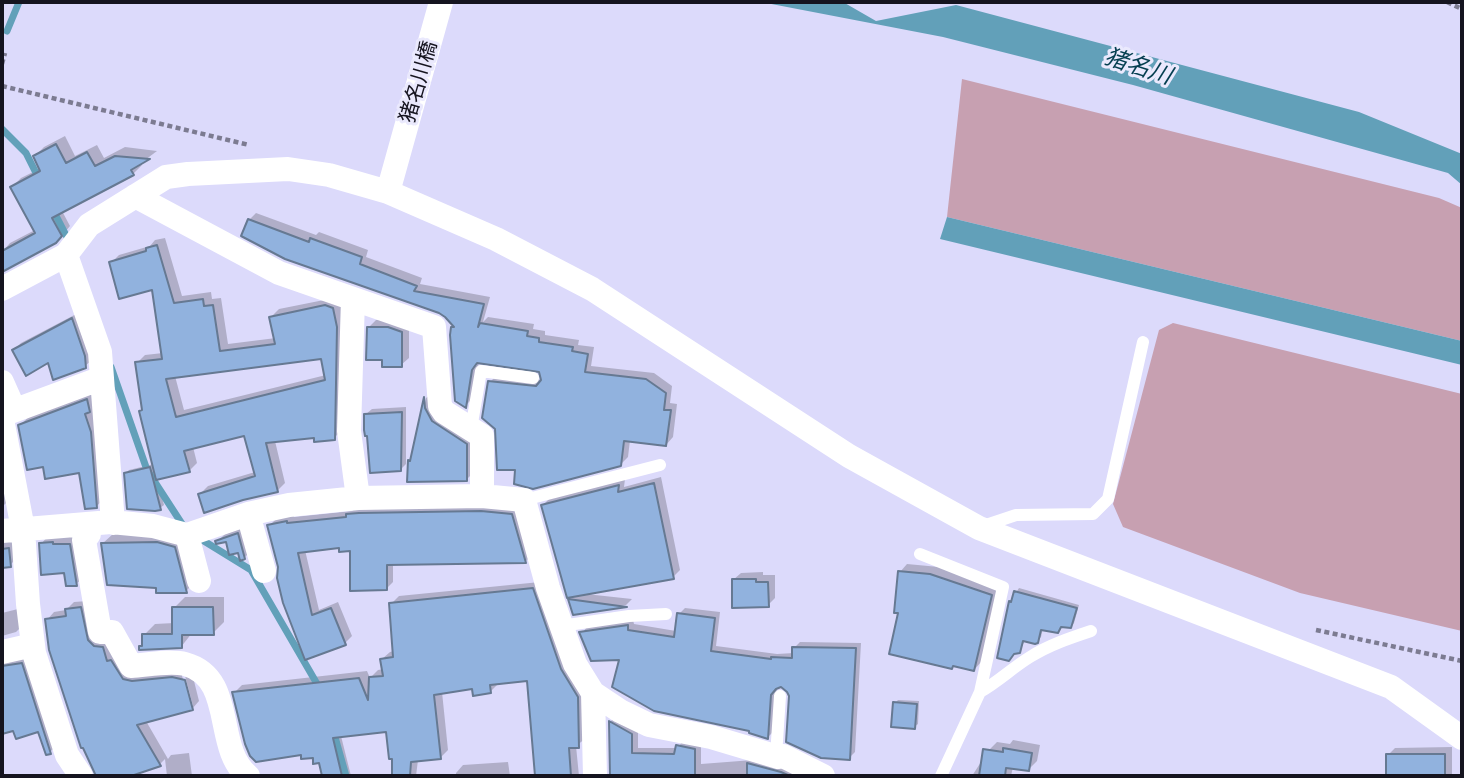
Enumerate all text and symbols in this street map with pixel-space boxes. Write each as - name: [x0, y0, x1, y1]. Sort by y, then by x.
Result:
- street label: 猪名川橋: [395, 38, 443, 126]
- water label: 猪名川: [1101, 43, 1175, 91]

